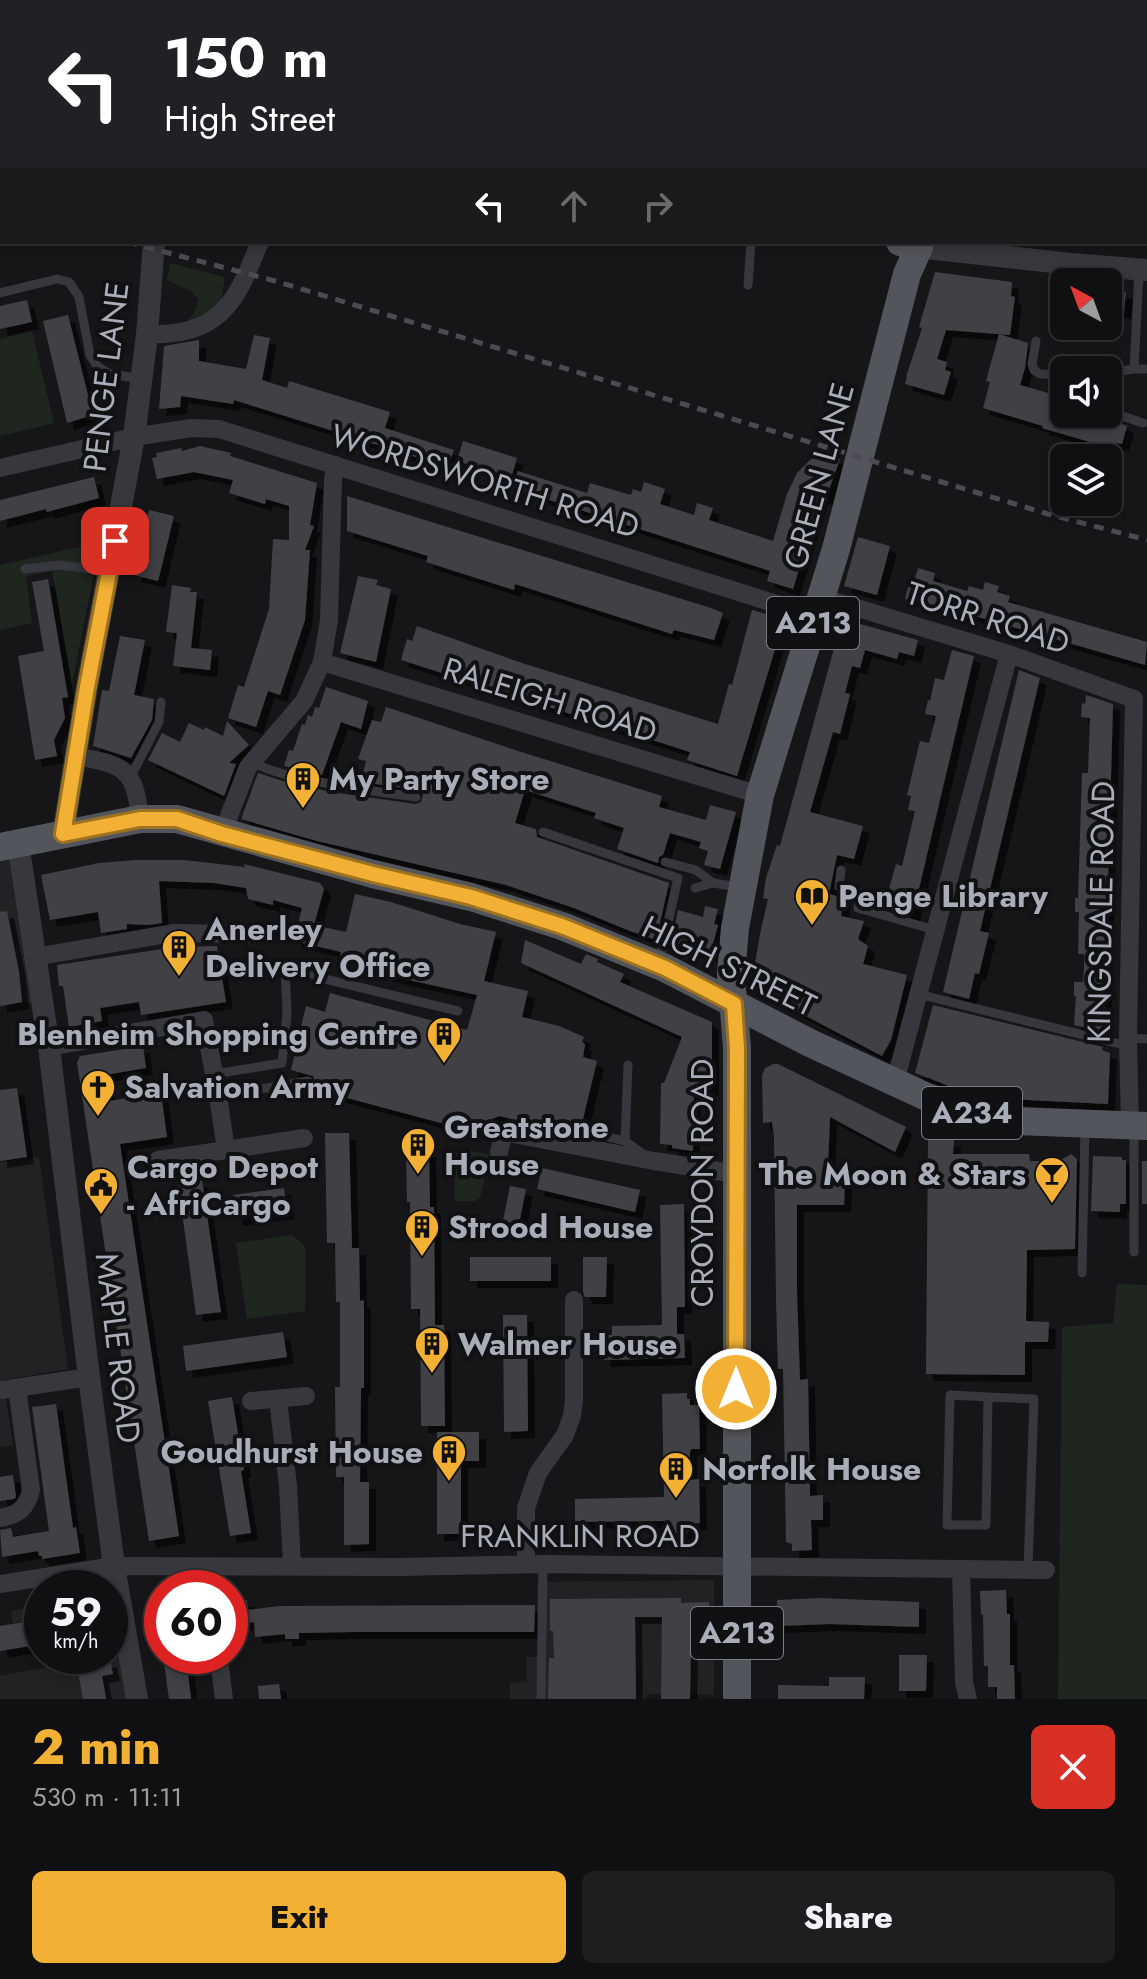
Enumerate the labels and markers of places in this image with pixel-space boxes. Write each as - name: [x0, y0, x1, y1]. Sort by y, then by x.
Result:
- pin: [81, 507, 149, 575]
- place label: My Party Store: [329, 756, 550, 802]
- building icon: My Party Store: [284, 760, 322, 810]
- place label: Penge Library: [838, 873, 1048, 919]
- library icon: Penge Library: [793, 877, 831, 927]
- place label: Anerley Delivery Office: [204, 906, 431, 989]
- building icon: Anerley Delivery Office: [160, 928, 198, 978]
- place label: Blenheim Shopping Centre: [17, 1011, 418, 1057]
- building icon: Blenheim Shopping Centre: [425, 1015, 463, 1065]
- place label: Salvation Army: [124, 1064, 350, 1110]
- church icon: Salvation Army: [79, 1068, 117, 1118]
- place label: Greatstone House: [444, 1104, 609, 1187]
- building icon: Greatstone House: [399, 1126, 437, 1176]
- place label: Cargo Depot - AfriCargo: [127, 1144, 319, 1227]
- place label: The Moon & Stars: [759, 1151, 1026, 1197]
- bar icon: The Moon & Stars: [1033, 1155, 1071, 1205]
- public building icon: Cargo Depot - AfriCargo: [82, 1166, 120, 1216]
- place label: Strood House: [448, 1204, 653, 1250]
- building icon: Strood House: [403, 1208, 441, 1258]
- place label: Walmer House: [458, 1321, 677, 1367]
- building icon: Walmer House: [413, 1325, 451, 1375]
- place label: Goudhurst House: [160, 1429, 423, 1475]
- building icon: Goudhurst House: [430, 1433, 468, 1483]
- place label: Norfolk House: [702, 1446, 921, 1492]
- building icon: Norfolk House: [657, 1450, 695, 1500]

